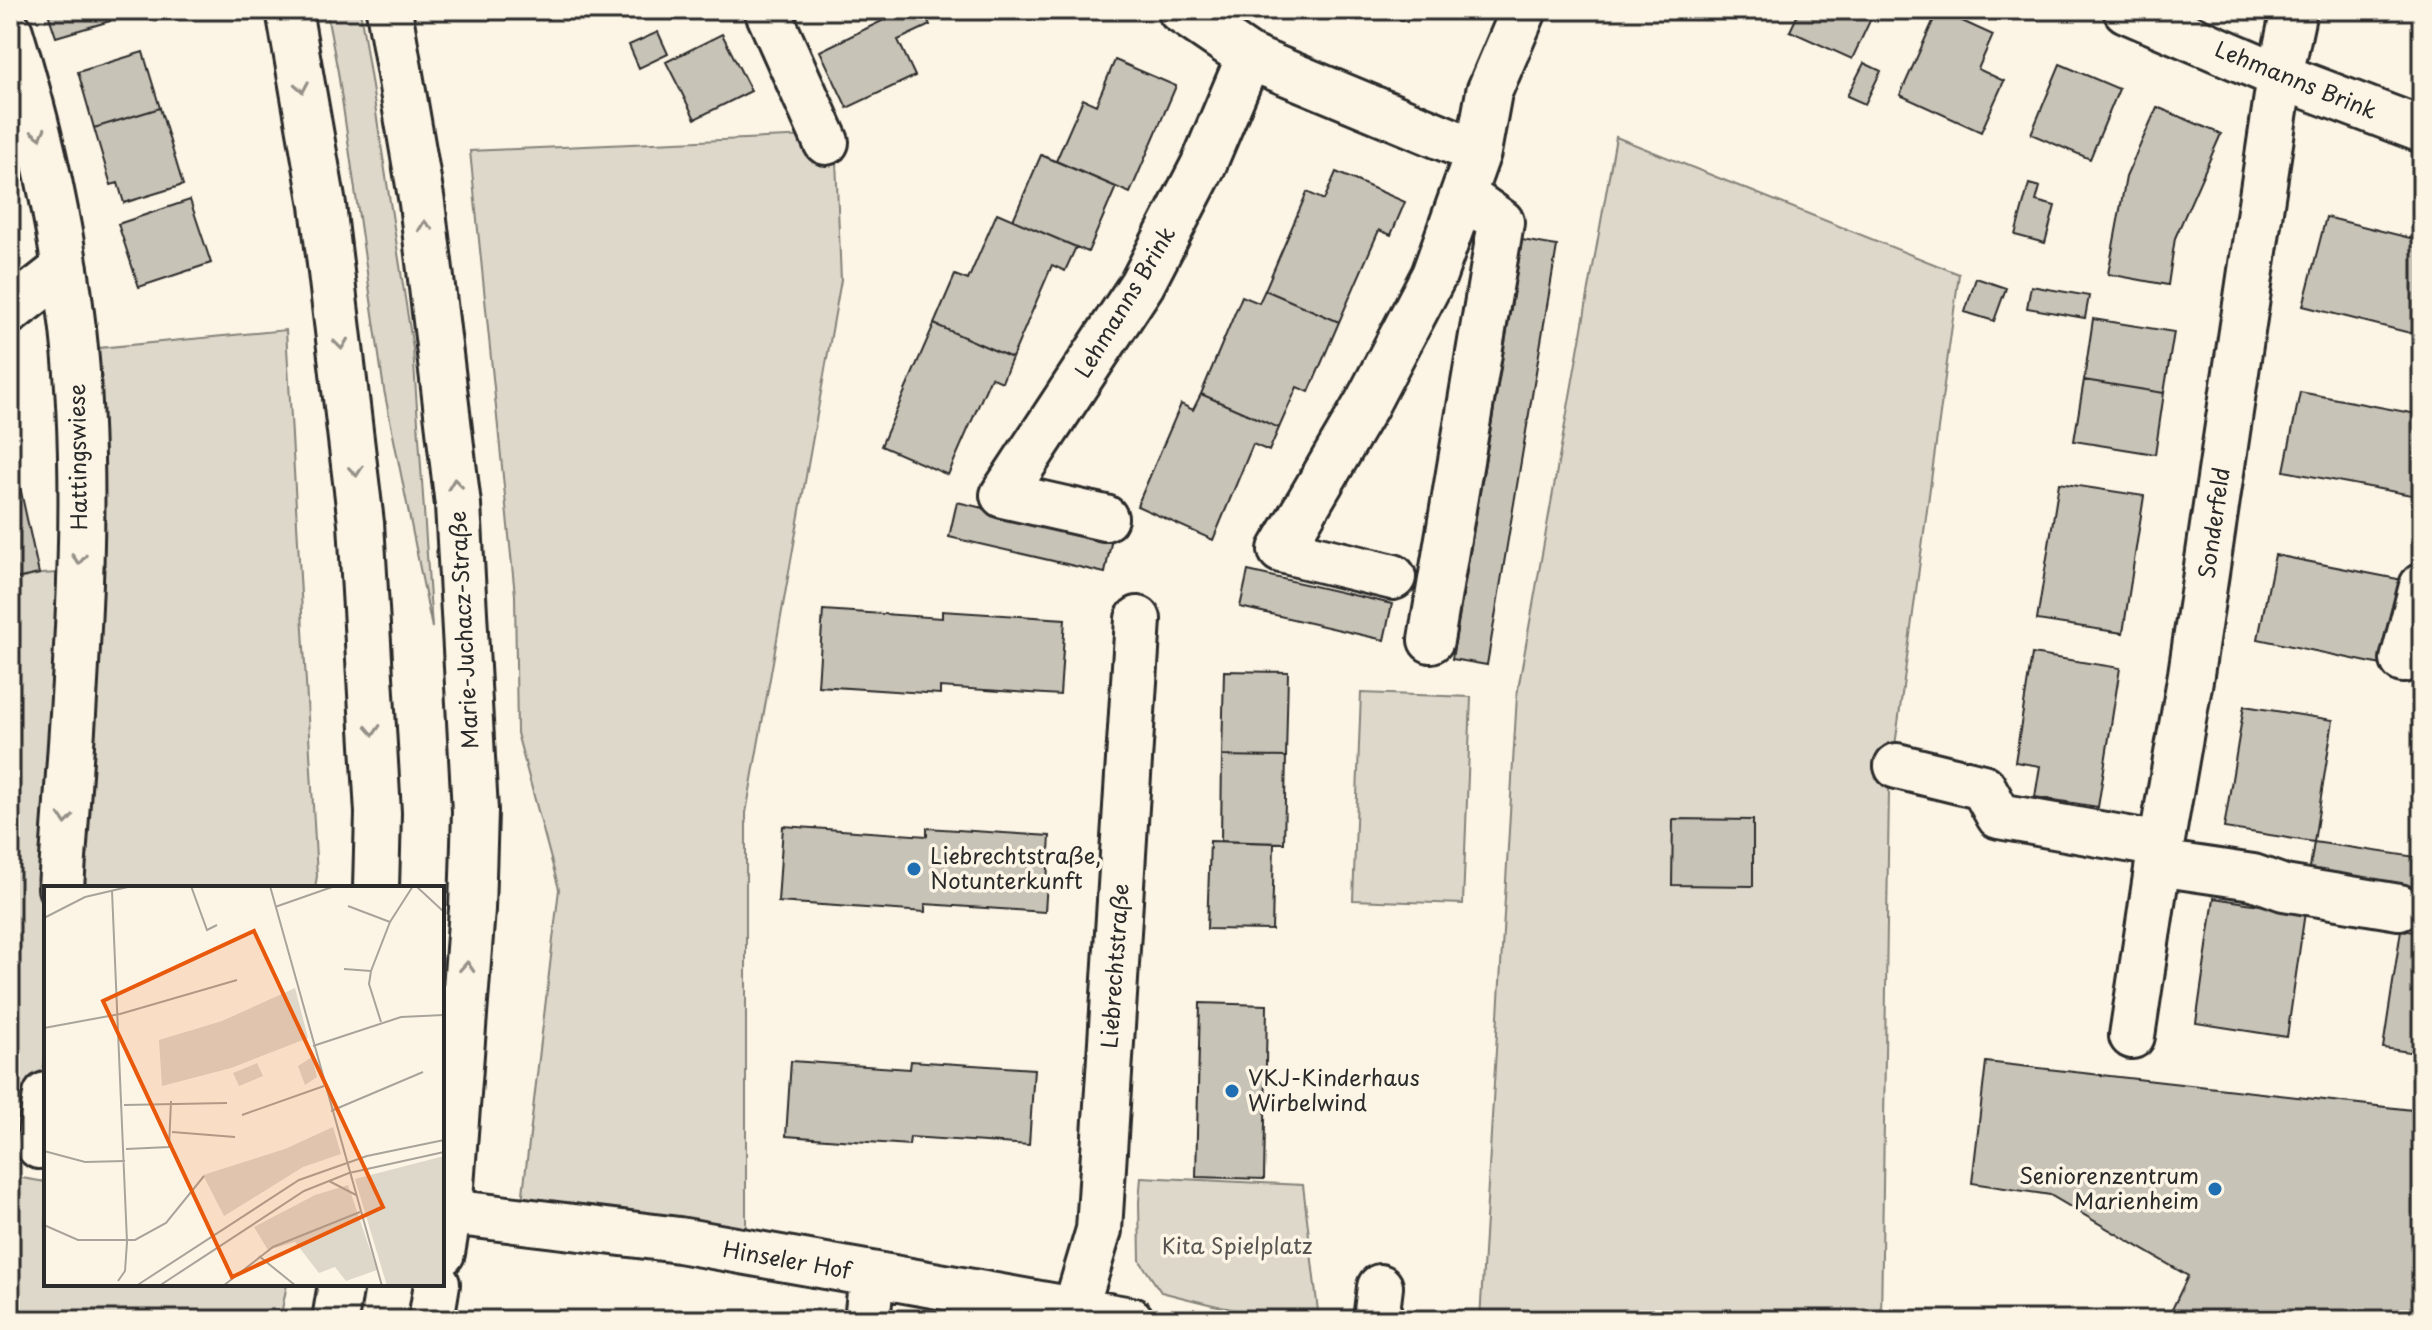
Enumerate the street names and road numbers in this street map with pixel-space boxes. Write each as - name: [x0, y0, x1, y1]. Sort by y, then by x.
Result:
- street label: Lehmanns Brink: [2211, 31, 2382, 126]
- street label: Lehmanns Brink: [1065, 219, 1182, 383]
- street label: Hattingswiese: [59, 383, 94, 531]
- street label: Sonderfeld: [2188, 465, 2237, 580]
- street label: Marie-Juchacz-Straße: [440, 510, 485, 750]
- street label: Liebrechtstraße: [1091, 882, 1136, 1050]
- street label: Hinseler Hof: [721, 1231, 856, 1286]

